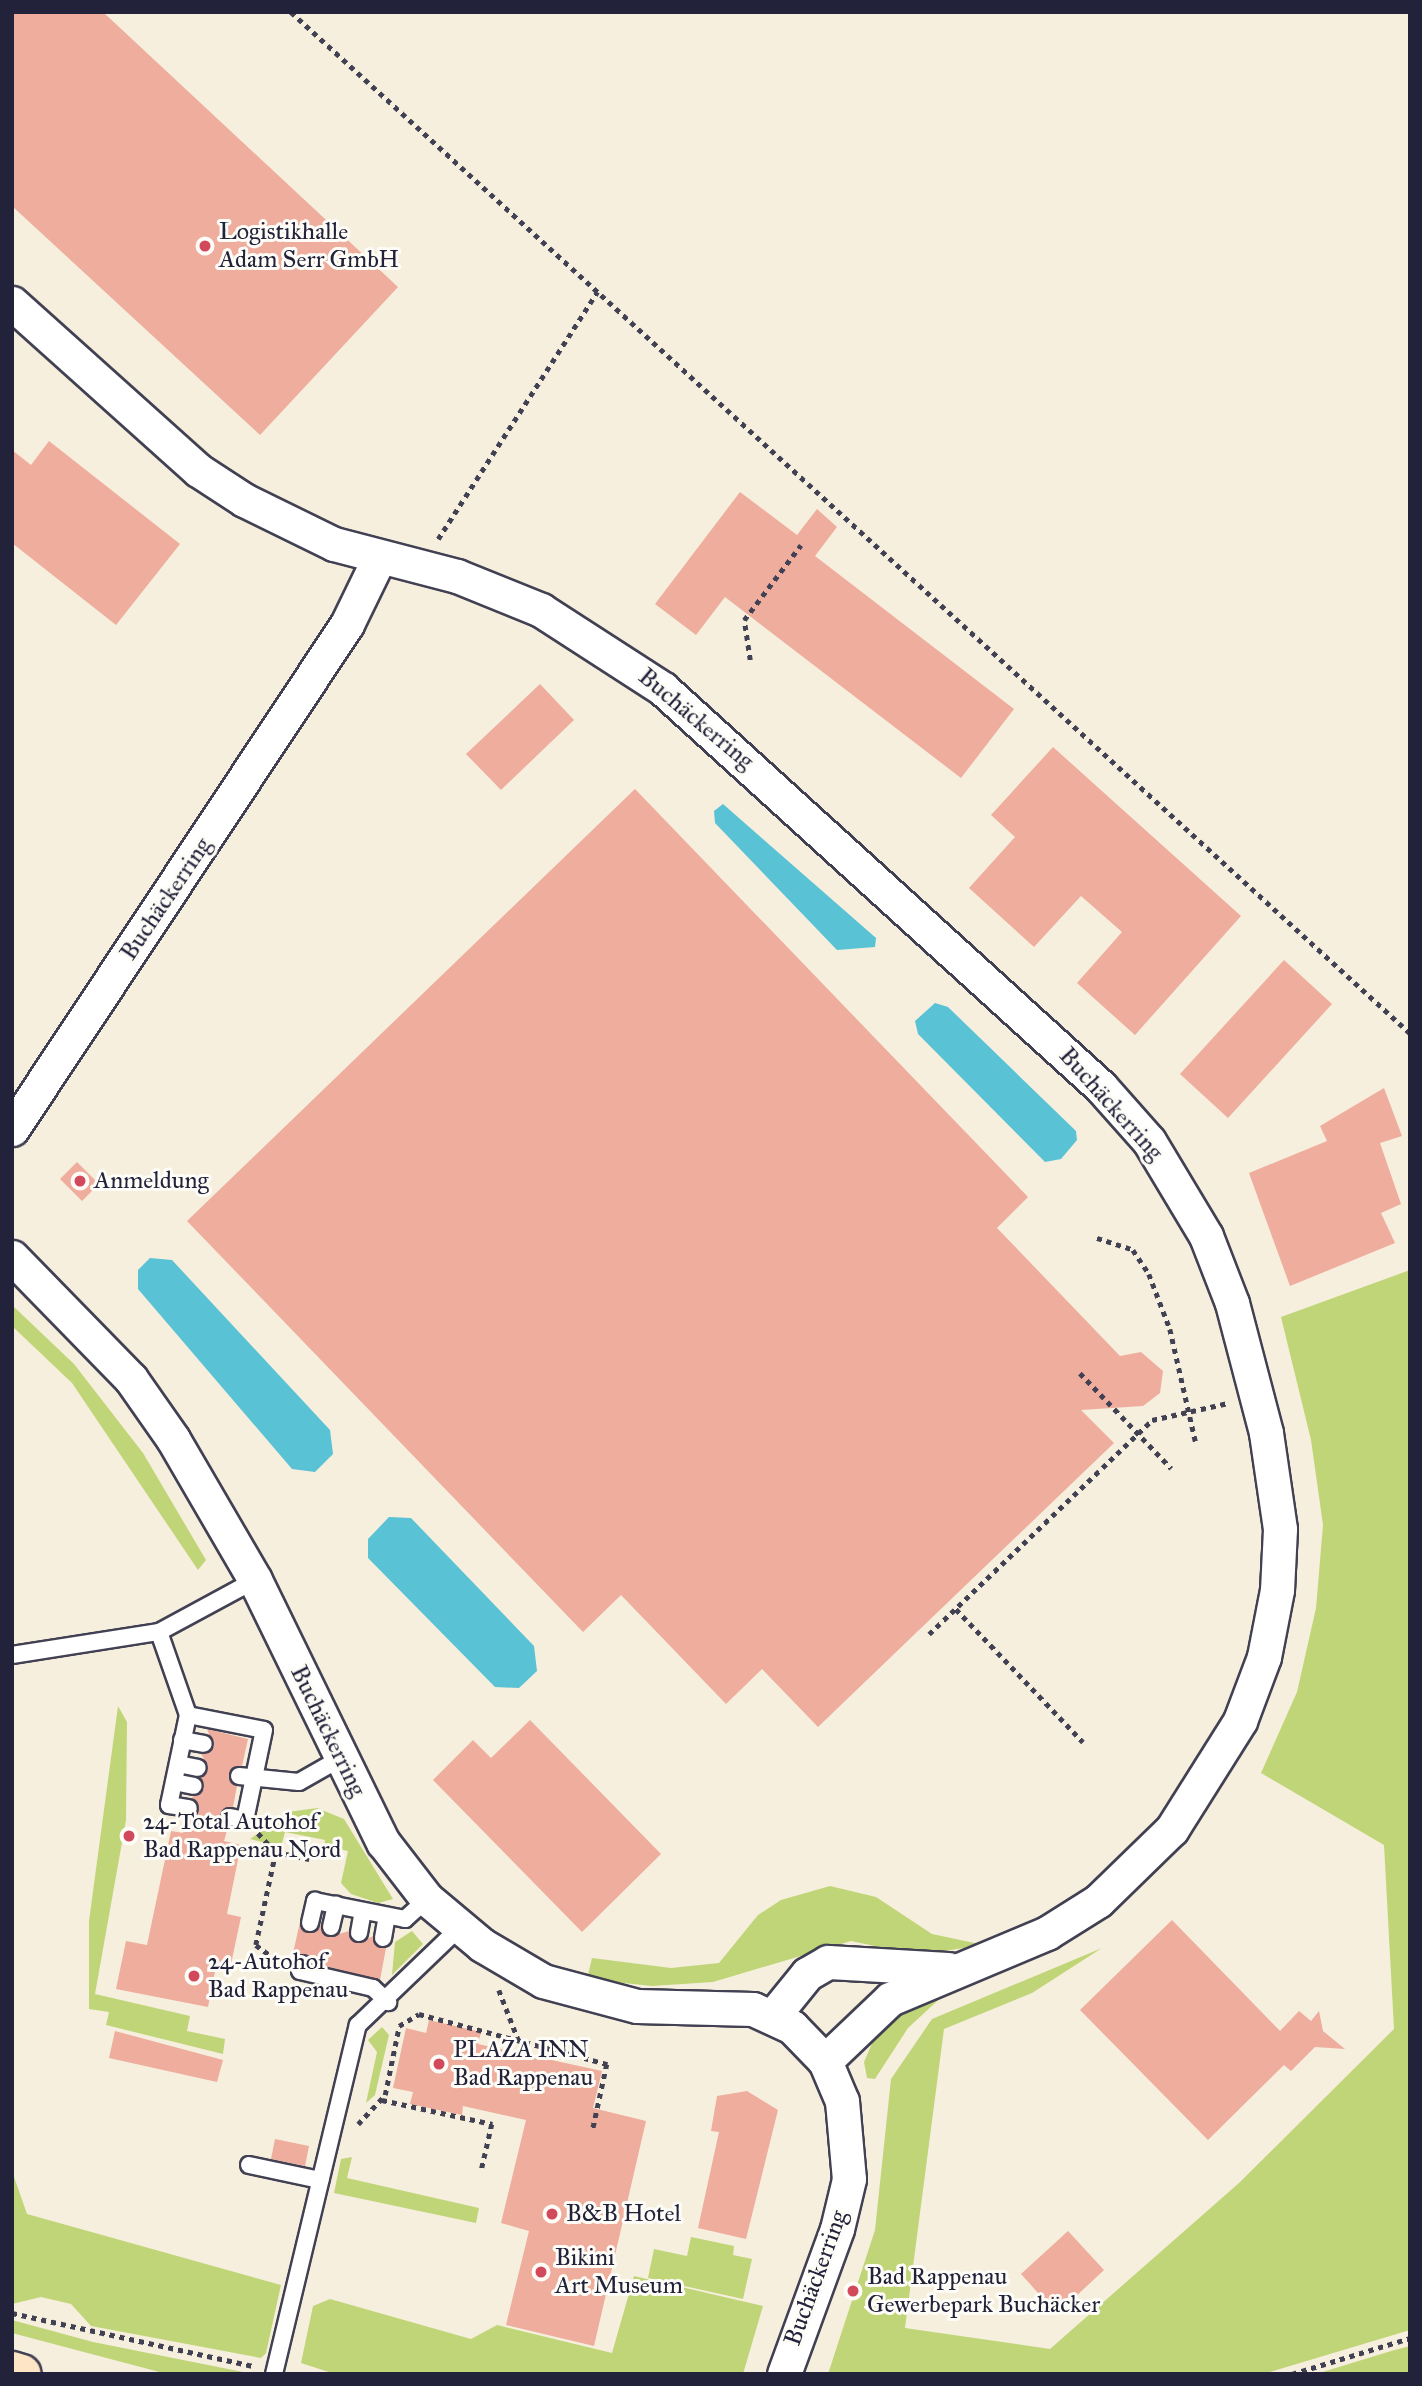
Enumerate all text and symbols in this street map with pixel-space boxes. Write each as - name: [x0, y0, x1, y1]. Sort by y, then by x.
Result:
- place label: Logistikhalle Adam Serr GmbH: [219, 218, 399, 274]
- marker: Logistikhalle Adam Serr GmbH: [197, 238, 213, 254]
- street label: Buchäckerring: [632, 662, 760, 776]
- street label: Buchäckerring: [114, 832, 218, 966]
- street label: Buchäckerring: [1053, 1042, 1169, 1166]
- place label: Anmeldung: [94, 1167, 209, 1195]
- marker: Anmeldung: [72, 1173, 88, 1189]
- street label: Buchäckerring: [284, 1661, 372, 1801]
- place label: 24-Total Autohof Bad Rappenau Nord: [143, 1808, 341, 1864]
- marker: 24-Total Autohof Bad Rappenau Nord: [121, 1828, 137, 1844]
- place label: 24-Autohof Bad Rappenau: [208, 1948, 348, 2004]
- marker: 24-Autohof Bad Rappenau: [186, 1968, 202, 1984]
- place label: PLAZA INN Bad Rappenau: [453, 2036, 593, 2092]
- marker: PLAZA INN Bad Rappenau: [431, 2056, 447, 2072]
- place label: B&B Hotel: [566, 2200, 681, 2228]
- marker: B&B Hotel: [544, 2206, 560, 2222]
- street label: Buchäckerring: [778, 2206, 854, 2350]
- place label: Bikini Art Museum: [555, 2244, 683, 2300]
- place label: Bad Rappenau Gewerbepark Buchäcker: [867, 2263, 1100, 2319]
- marker: Bikini Art Museum: [533, 2264, 549, 2280]
- marker: Bad Rappenau Gewerbepark Buchäcker: [845, 2283, 861, 2299]

